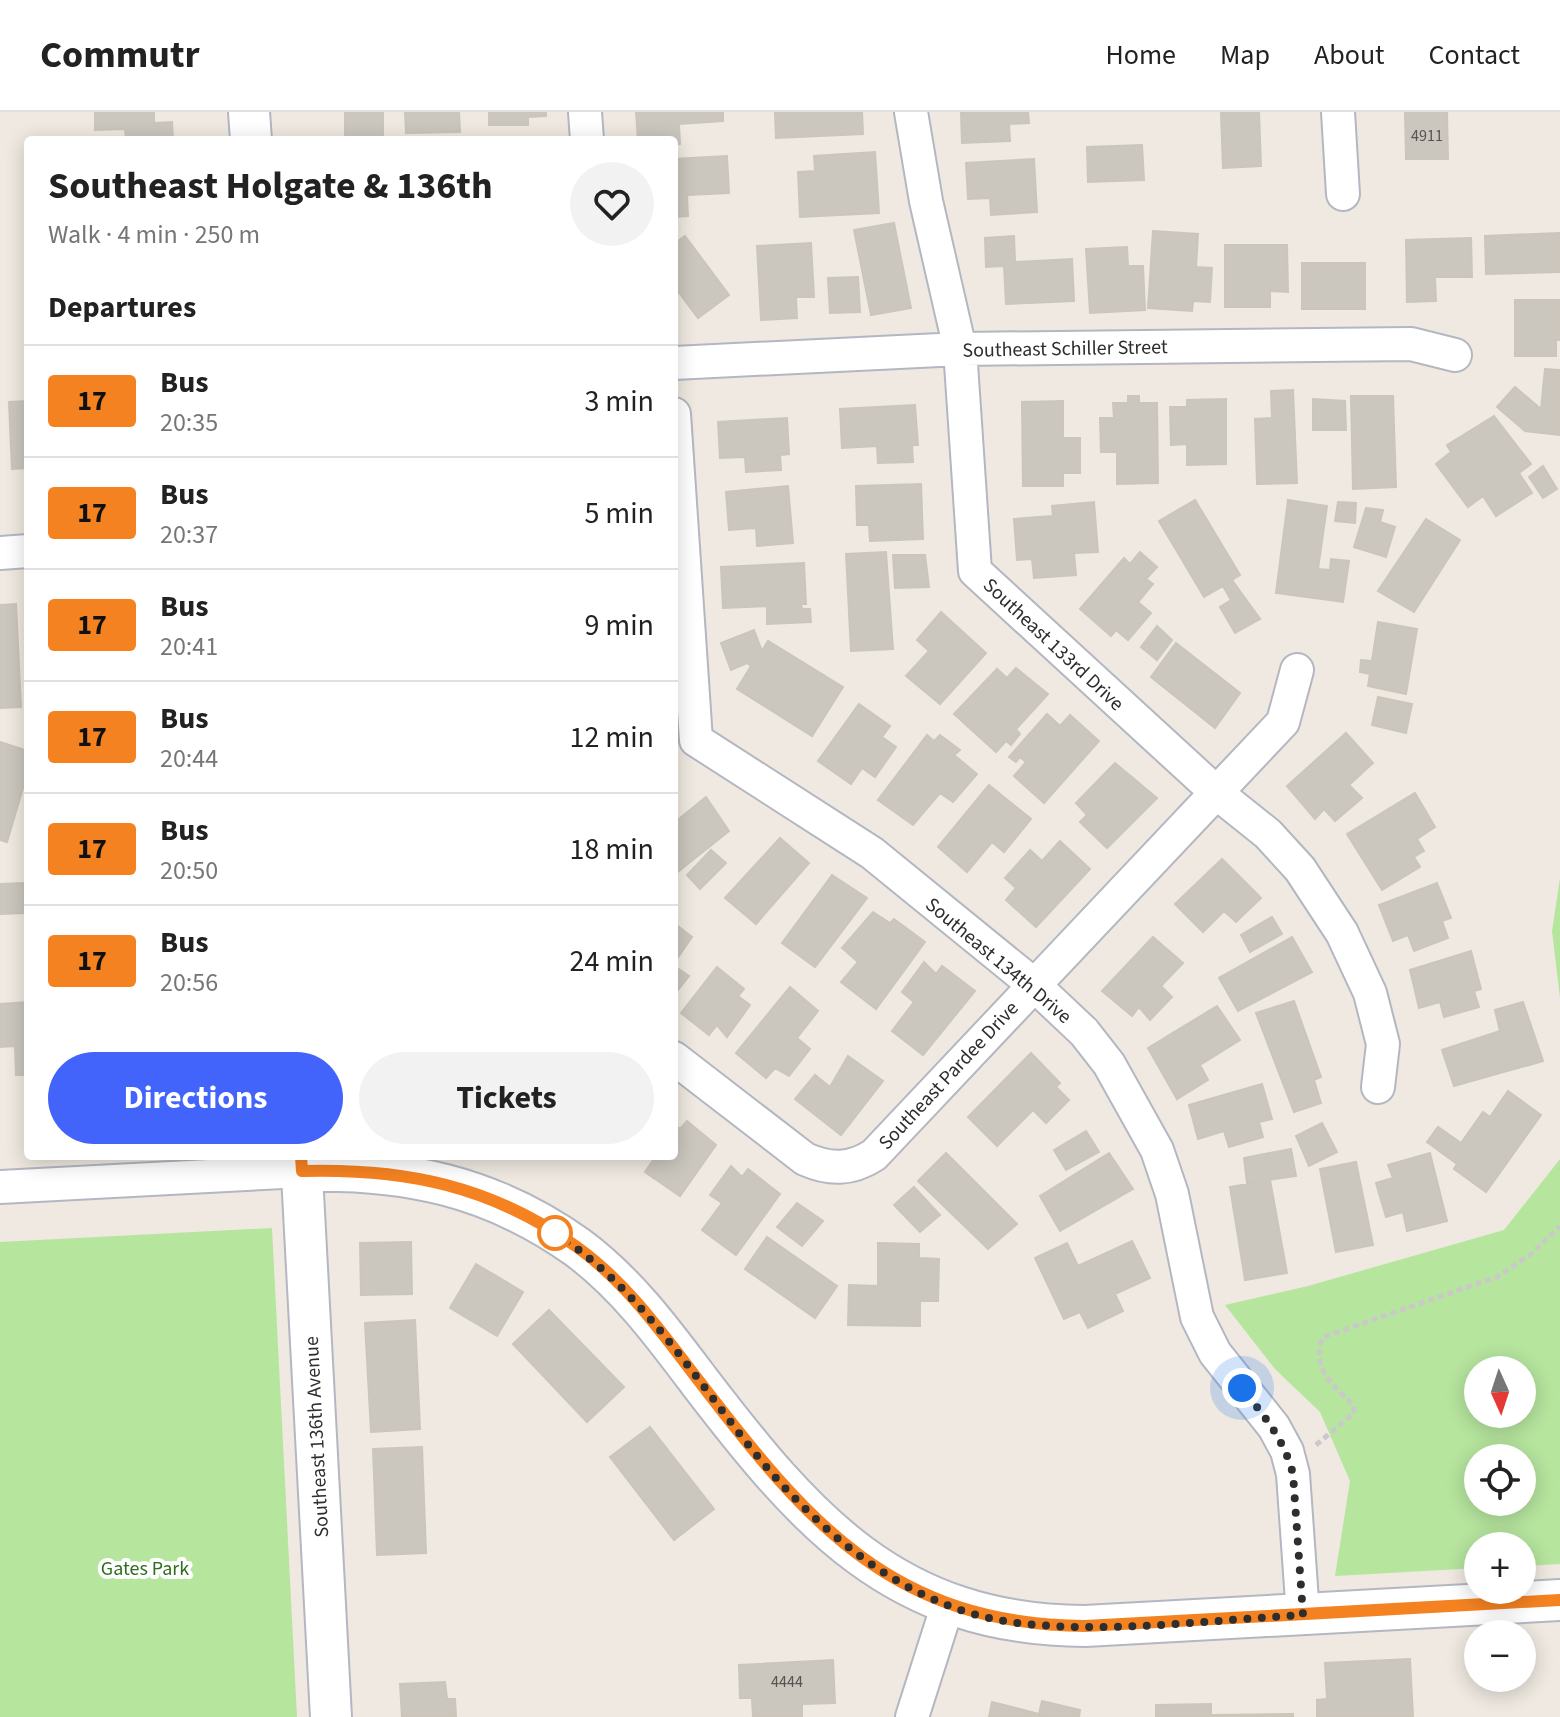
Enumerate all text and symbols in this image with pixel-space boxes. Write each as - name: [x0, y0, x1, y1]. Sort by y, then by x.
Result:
- text: Commutr: [40, 28, 200, 82]
- text: Home: [1105, 35, 1176, 75]
- text: Map: [1220, 35, 1270, 75]
- text: About: [1314, 35, 1385, 75]
- text: Contact: [1429, 35, 1520, 75]
- house number: 4911: [1411, 125, 1443, 147]
- text: Southeast Holgate & 136th: [48, 159, 493, 213]
- button: heart: [570, 162, 654, 246]
- text: Walk · 4 min · 250 m: [48, 216, 260, 253]
- text: Departures: [48, 286, 196, 329]
- street label: Southeast Schiller Street: [962, 333, 1168, 365]
- text: Bus: [160, 361, 208, 404]
- text: 3 min: [584, 380, 654, 423]
- text: 17: [77, 381, 107, 421]
- text: 20:35: [160, 404, 218, 441]
- text: Bus: [160, 473, 208, 516]
- text: 5 min: [584, 492, 654, 535]
- text: 17: [77, 493, 107, 533]
- text: 20:37: [160, 516, 218, 553]
- street label: Southeast 133rd Drive: [977, 572, 1130, 718]
- text: Bus: [160, 585, 208, 628]
- text: 9 min: [584, 604, 654, 647]
- text: 17: [77, 605, 107, 645]
- text: 20:41: [160, 628, 218, 665]
- text: Bus: [160, 697, 208, 740]
- text: 12 min: [570, 716, 654, 759]
- text: 17: [77, 717, 107, 757]
- text: 20:44: [160, 740, 218, 777]
- text: Bus: [160, 809, 208, 852]
- text: 18 min: [570, 828, 654, 871]
- text: 17: [77, 829, 107, 869]
- text: 20:50: [160, 852, 218, 889]
- street label: Southeast 134th Drive: [919, 891, 1078, 1030]
- text: Bus: [160, 921, 208, 964]
- text: 24 min: [570, 940, 654, 983]
- text: 17: [77, 941, 107, 981]
- text: 20:56: [160, 964, 218, 1001]
- street label: Southeast Pardee Drive: [872, 995, 1025, 1156]
- button: Directions: [48, 1052, 343, 1144]
- button: Tickets: [359, 1052, 654, 1144]
- unlabelled marker: [538, 1216, 572, 1250]
- street label: Southeast 136th Avenue: [298, 1335, 336, 1538]
- north arrow: [1464, 1356, 1536, 1428]
- map controls: [1464, 1356, 1536, 1692]
- your location: [1222, 1368, 1262, 1408]
- button: locate: [1464, 1444, 1536, 1516]
- button: +: [1464, 1532, 1536, 1604]
- park label: Gates Park: [101, 1555, 189, 1583]
- button: −: [1464, 1620, 1536, 1692]
- house number: 4444: [771, 1671, 803, 1693]

